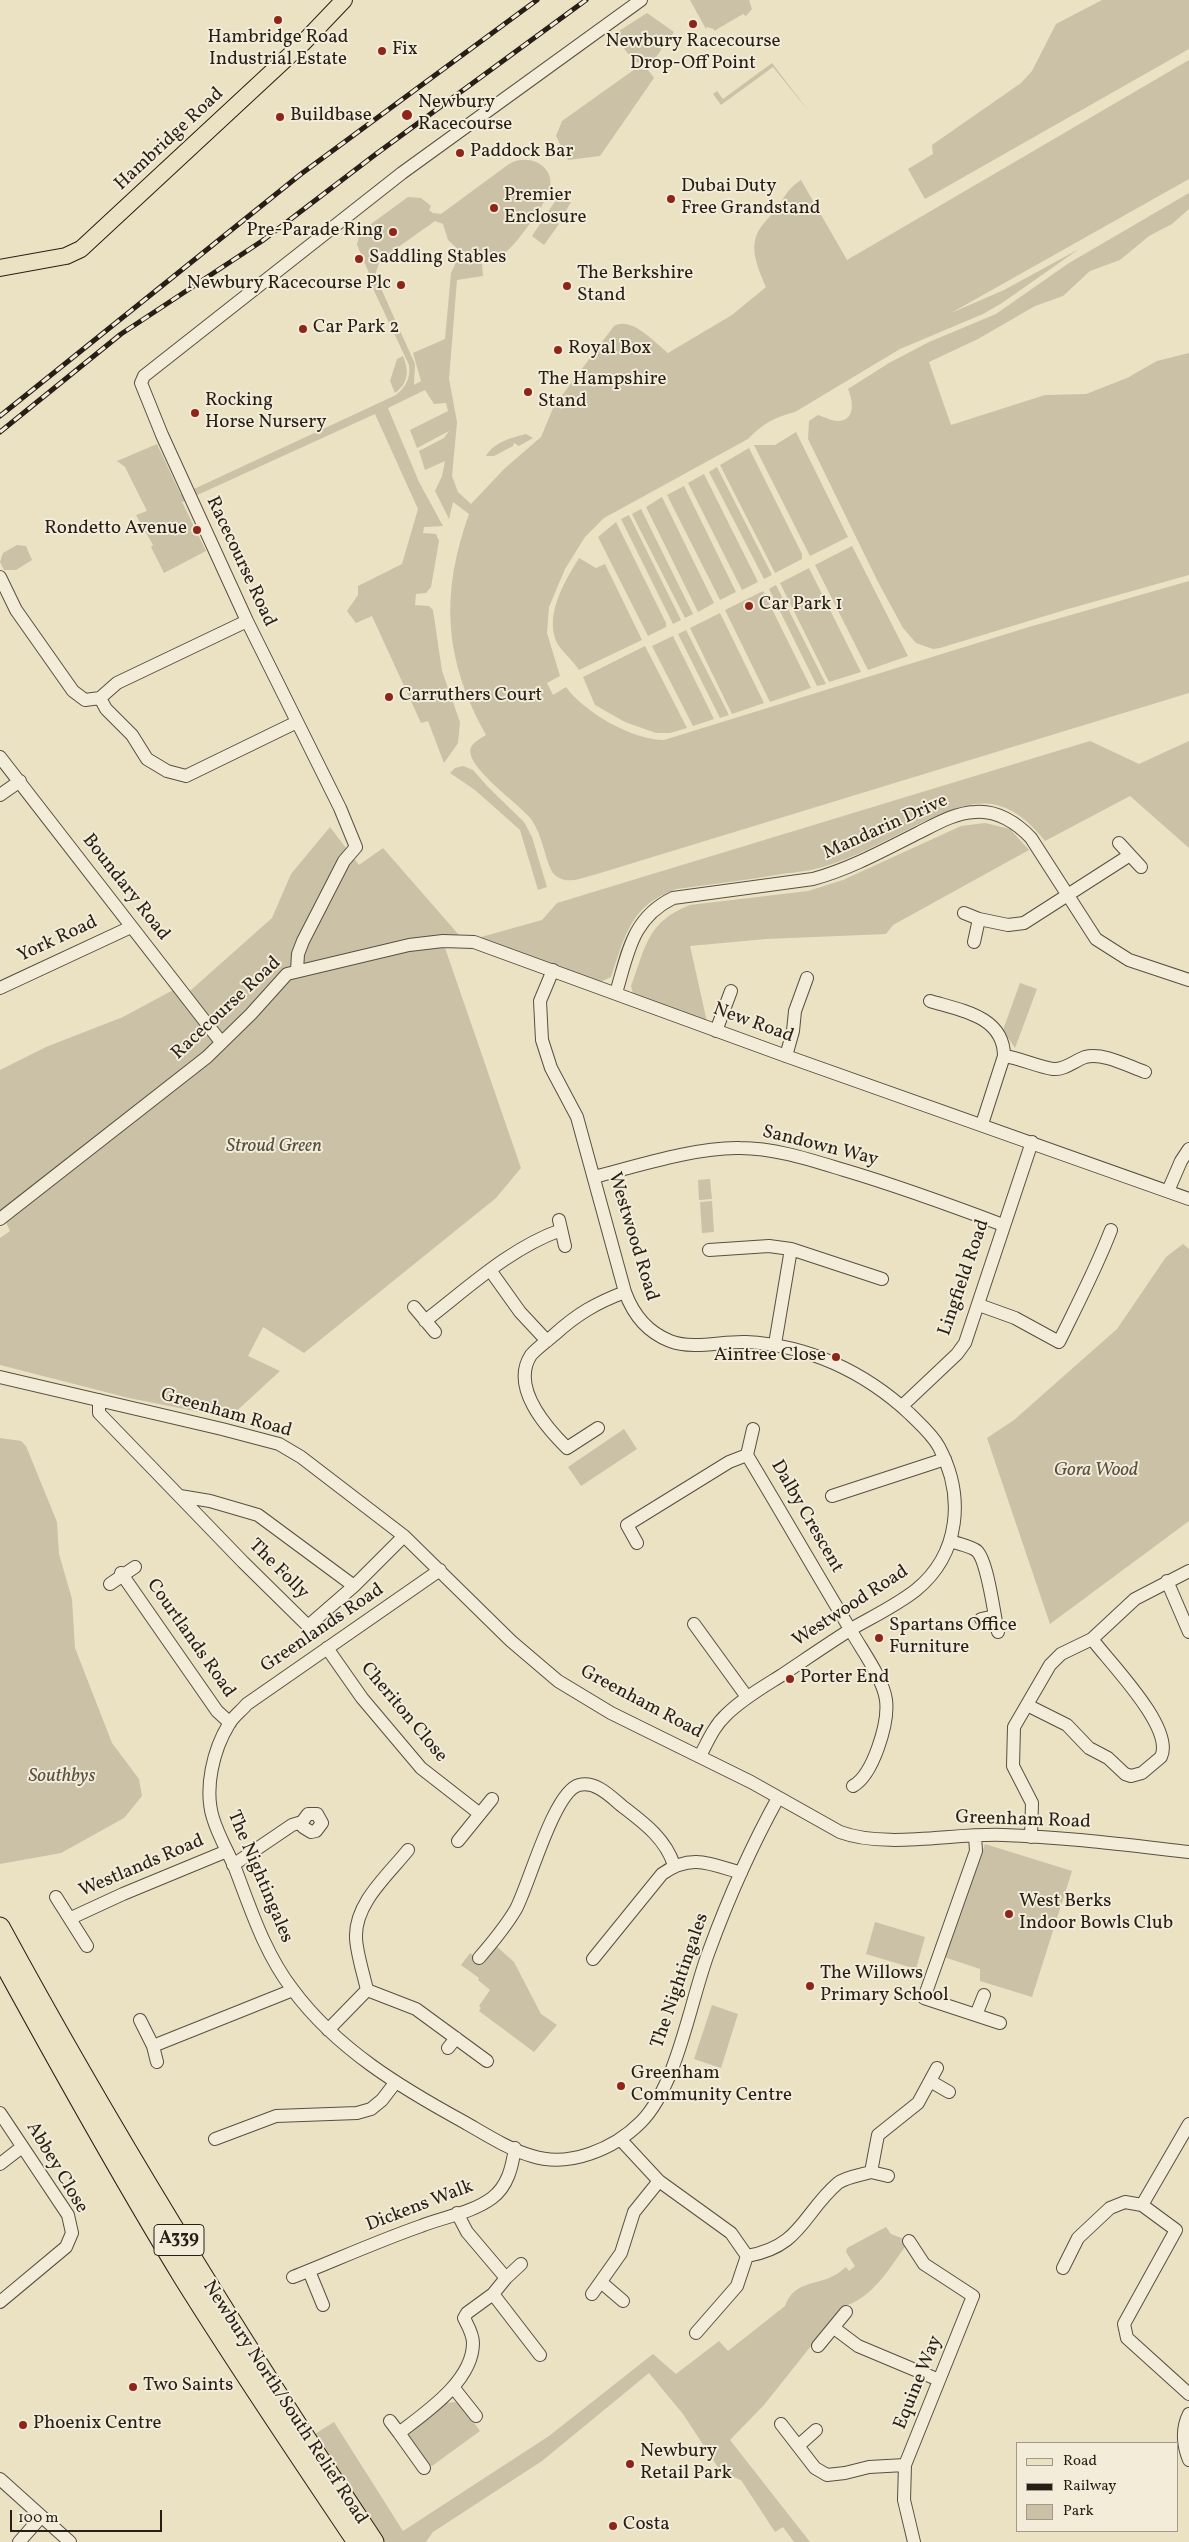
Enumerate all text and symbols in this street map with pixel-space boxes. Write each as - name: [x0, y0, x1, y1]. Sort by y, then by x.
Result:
- marker: Hambridge Road Industrial Estate: [272, 14, 284, 26]
- marker: Newbury Racecourse Drop-Off Point: [687, 18, 699, 30]
- place label: Hambridge Road Industrial Estate: [208, 28, 348, 72]
- place label: Newbury Racecourse Drop-Off Point: [605, 32, 781, 76]
- place label: Fix: [392, 40, 418, 62]
- marker: Fix: [376, 45, 388, 57]
- street label: Hambridge Road: [111, 84, 229, 196]
- place label: Newbury Racecourse: [418, 93, 512, 137]
- place label: Buildbase: [290, 106, 372, 128]
- marker: Newbury Racecourse: [400, 108, 414, 122]
- marker: Buildbase: [274, 111, 286, 123]
- place label: Paddock Bar: [470, 142, 573, 164]
- marker: Paddock Bar: [454, 147, 466, 159]
- place label: Dubai Duty Free Grandstand: [681, 177, 821, 221]
- place label: Premier Enclosure: [504, 186, 586, 230]
- marker: Dubai Duty Free Grandstand: [665, 193, 677, 205]
- marker: Premier Enclosure: [488, 202, 500, 214]
- place label: Pre-Parade Ring: [246, 221, 383, 243]
- marker: Pre-Parade Ring: [387, 226, 399, 238]
- place label: Saddling Stables: [369, 248, 506, 270]
- marker: Saddling Stables: [353, 253, 365, 265]
- place label: The Berkshire Stand: [577, 264, 693, 308]
- place label: Newbury Racecourse Plc: [187, 274, 391, 296]
- marker: Newbury Racecourse Plc: [395, 279, 407, 291]
- marker: The Berkshire Stand: [561, 280, 573, 292]
- place label: Car Park 2: [313, 318, 399, 340]
- marker: Car Park 2: [297, 323, 309, 335]
- place label: Royal Box: [568, 339, 651, 361]
- marker: Royal Box: [552, 344, 564, 356]
- place label: The Hampshire Stand: [538, 370, 666, 414]
- marker: The Hampshire Stand: [522, 386, 534, 398]
- place label: Rocking Horse Nursery: [205, 391, 326, 435]
- marker: Rocking Horse Nursery: [189, 407, 201, 419]
- street label: Racecourse Road: [200, 493, 280, 631]
- place label: Rondetto Avenue: [44, 519, 187, 541]
- marker: Rondetto Avenue: [191, 524, 203, 536]
- place label: Car Park 1: [759, 595, 843, 617]
- marker: Car Park 1: [743, 600, 755, 612]
- place label: Carruthers Court: [399, 686, 542, 708]
- marker: Carruthers Court: [383, 691, 395, 703]
- street label: Mandarin Drive: [820, 790, 952, 866]
- street label: Boundary Road: [76, 830, 174, 946]
- street label: York Road: [14, 912, 102, 968]
- street label: Racecourse Road: [168, 953, 286, 1065]
- street label: New Road: [709, 999, 797, 1049]
- street label: Sandown Way: [760, 1122, 880, 1172]
- park label: Stroud Green: [226, 1137, 322, 1159]
- street label: Westwood Road: [602, 1170, 662, 1304]
- street label: Lingfield Road: [934, 1217, 996, 1339]
- place label: Aintree Close: [714, 1346, 826, 1368]
- marker: Aintree Close: [830, 1351, 842, 1363]
- street label: Greenham Road: [158, 1384, 294, 1444]
- street label: Dalby Crescent: [765, 1457, 847, 1577]
- park label: Gora Wood: [1054, 1461, 1138, 1483]
- street label: The Folly: [243, 1535, 313, 1605]
- street label: Westwood Road: [789, 1561, 913, 1653]
- street label: Courtlands Road: [141, 1575, 239, 1703]
- street label: Greenlands Road: [257, 1579, 389, 1679]
- place label: Spartans Office Furniture: [889, 1616, 1017, 1660]
- marker: Spartans Office Furniture: [873, 1632, 885, 1644]
- street label: Cheriton Close: [355, 1658, 451, 1768]
- street label: Greenham Road: [576, 1661, 706, 1745]
- place label: Porter End: [800, 1668, 889, 1690]
- marker: Porter End: [784, 1673, 796, 1685]
- park label: Southbys: [29, 1767, 95, 1789]
- street label: The Nightingales: [221, 1807, 297, 1947]
- street label: Greenham Road: [955, 1807, 1091, 1835]
- street label: Westlands Road: [76, 1830, 208, 1904]
- place label: West Berks Indoor Bowls Club: [1019, 1892, 1173, 1936]
- marker: West Berks Indoor Bowls Club: [1003, 1908, 1015, 1920]
- street label: The Nightingales: [647, 1910, 715, 2052]
- place label: The Willows Primary School: [820, 1964, 949, 2008]
- marker: The Willows Primary School: [804, 1980, 816, 1992]
- place label: Greenham Community Centre: [631, 2064, 792, 2108]
- marker: Greenham Community Centre: [615, 2080, 627, 2092]
- street label: Abbey Close: [20, 2118, 92, 2218]
- street label: Dickens Walk: [363, 2176, 477, 2238]
- road number: A339: [154, 2224, 204, 2256]
- street label: Newbury North/South Relief Road: [197, 2277, 371, 2529]
- street label: Equine Way: [890, 2333, 948, 2433]
- place label: Two Saints: [143, 2376, 233, 2398]
- marker: Two Saints: [127, 2381, 139, 2393]
- place label: Phoenix Centre: [33, 2414, 162, 2436]
- marker: Phoenix Centre: [17, 2419, 29, 2431]
- place label: Newbury Retail Park: [640, 2442, 732, 2486]
- legend: [1016, 2442, 1179, 2532]
- text: Road: [1063, 2451, 1097, 2472]
- marker: Newbury Retail Park: [624, 2458, 636, 2470]
- text: Railway: [1063, 2476, 1116, 2497]
- scale bar: [12, 2500, 165, 2532]
- text: Park: [1063, 2501, 1094, 2522]
- text: 100 m: [18, 2508, 58, 2529]
- place label: Costa: [623, 2515, 670, 2537]
- marker: Costa: [607, 2520, 619, 2532]

